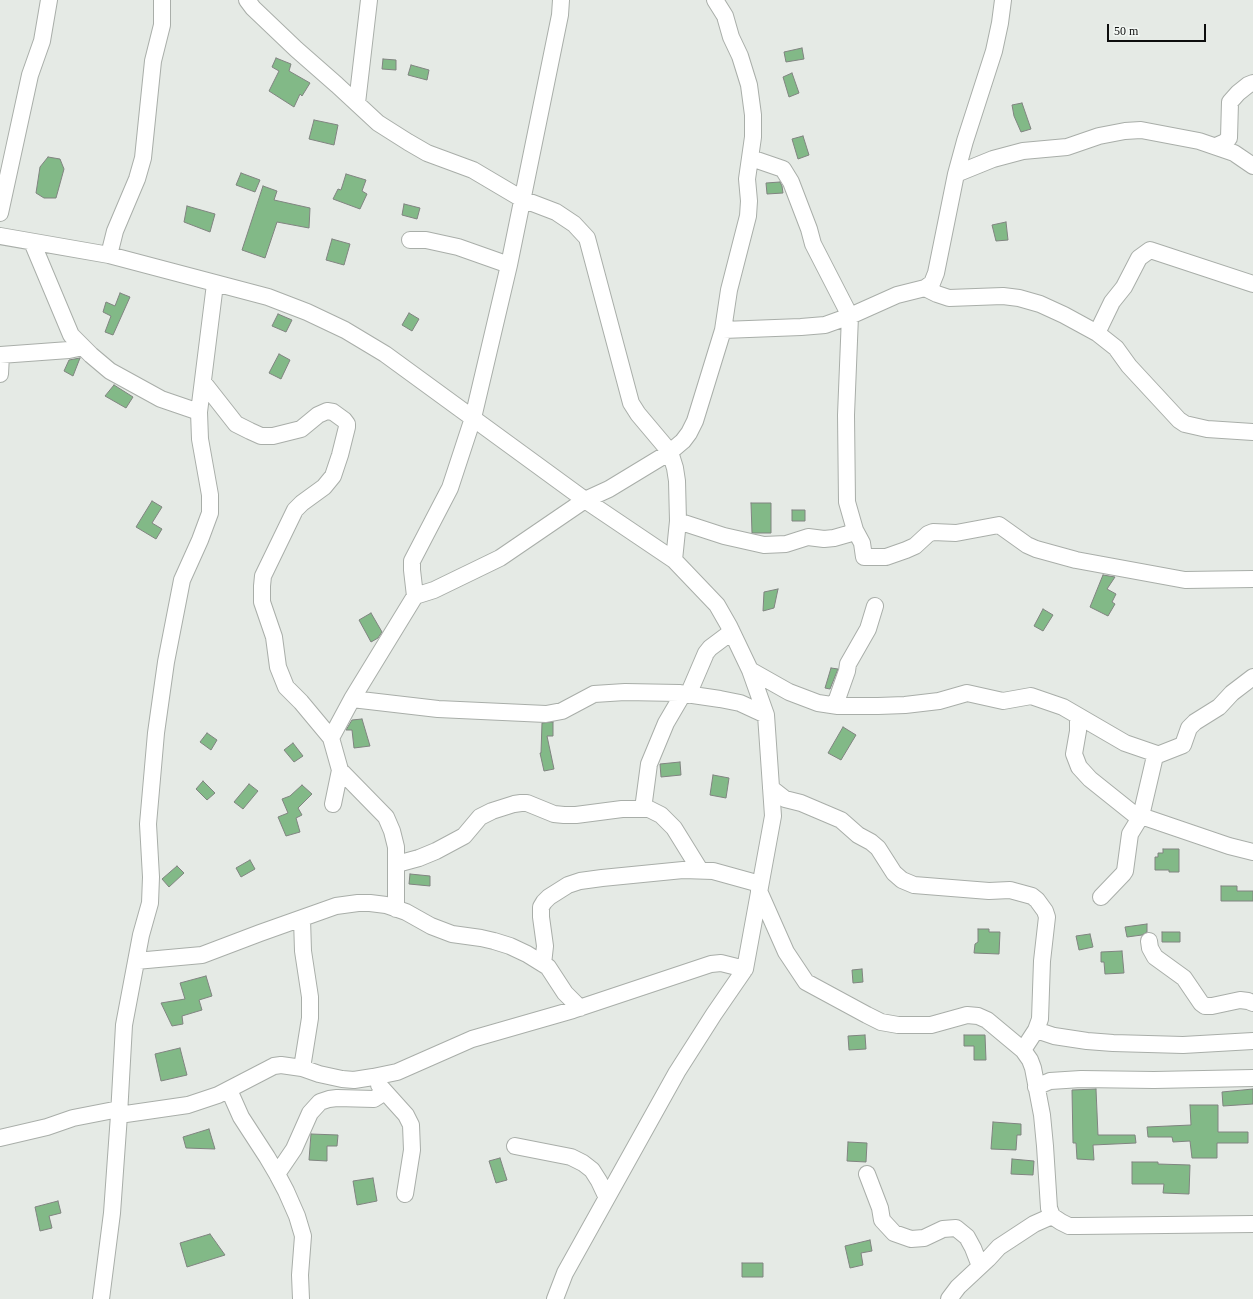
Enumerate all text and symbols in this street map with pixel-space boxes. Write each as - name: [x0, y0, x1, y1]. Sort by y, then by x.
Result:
- scale bar: [1109, 16, 1208, 42]
- text: 50 m: [1114, 24, 1138, 38]

